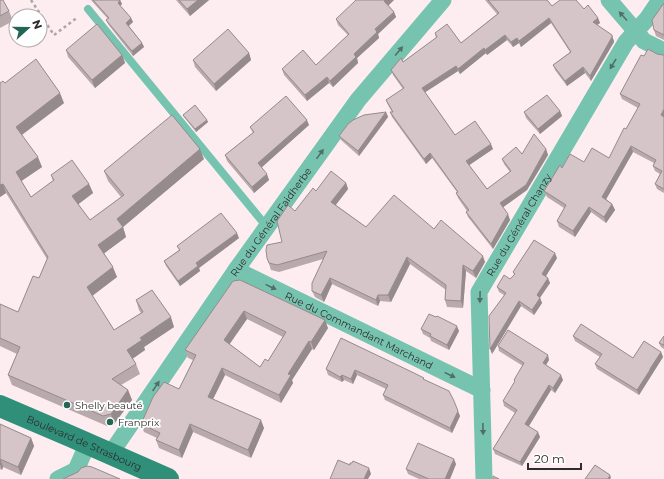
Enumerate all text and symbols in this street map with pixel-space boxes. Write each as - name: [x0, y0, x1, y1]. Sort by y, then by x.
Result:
- north arrow: [8, 8, 48, 48]
- one-way arrow: [618, 10, 627, 21]
- text: N: [29, 18, 45, 31]
- one-way arrow: [395, 46, 404, 57]
- one-way arrow: [610, 58, 617, 70]
- one-way arrow: [315, 149, 323, 159]
- street label: Rue du Général Faidherbe: [228, 165, 315, 279]
- street label: Rue du Général Chanzy: [484, 171, 555, 279]
- one-way arrow: [265, 284, 276, 290]
- street label: Rue du Commandant Marchand: [283, 289, 435, 372]
- one-way arrow: [476, 291, 483, 304]
- one-way arrow: [445, 372, 456, 378]
- one-way arrow: [152, 381, 160, 392]
- place label: Shelly beauté: [75, 399, 143, 412]
- marker: Shelly beauté: [62, 400, 72, 410]
- street label: Boulevard de Strasbourg: [25, 412, 144, 474]
- place label: Franprix: [118, 416, 160, 429]
- marker: Franprix: [105, 417, 115, 427]
- one-way arrow: [480, 423, 486, 436]
- scale bar: [528, 445, 581, 471]
- text: 20 m: [534, 451, 565, 466]

